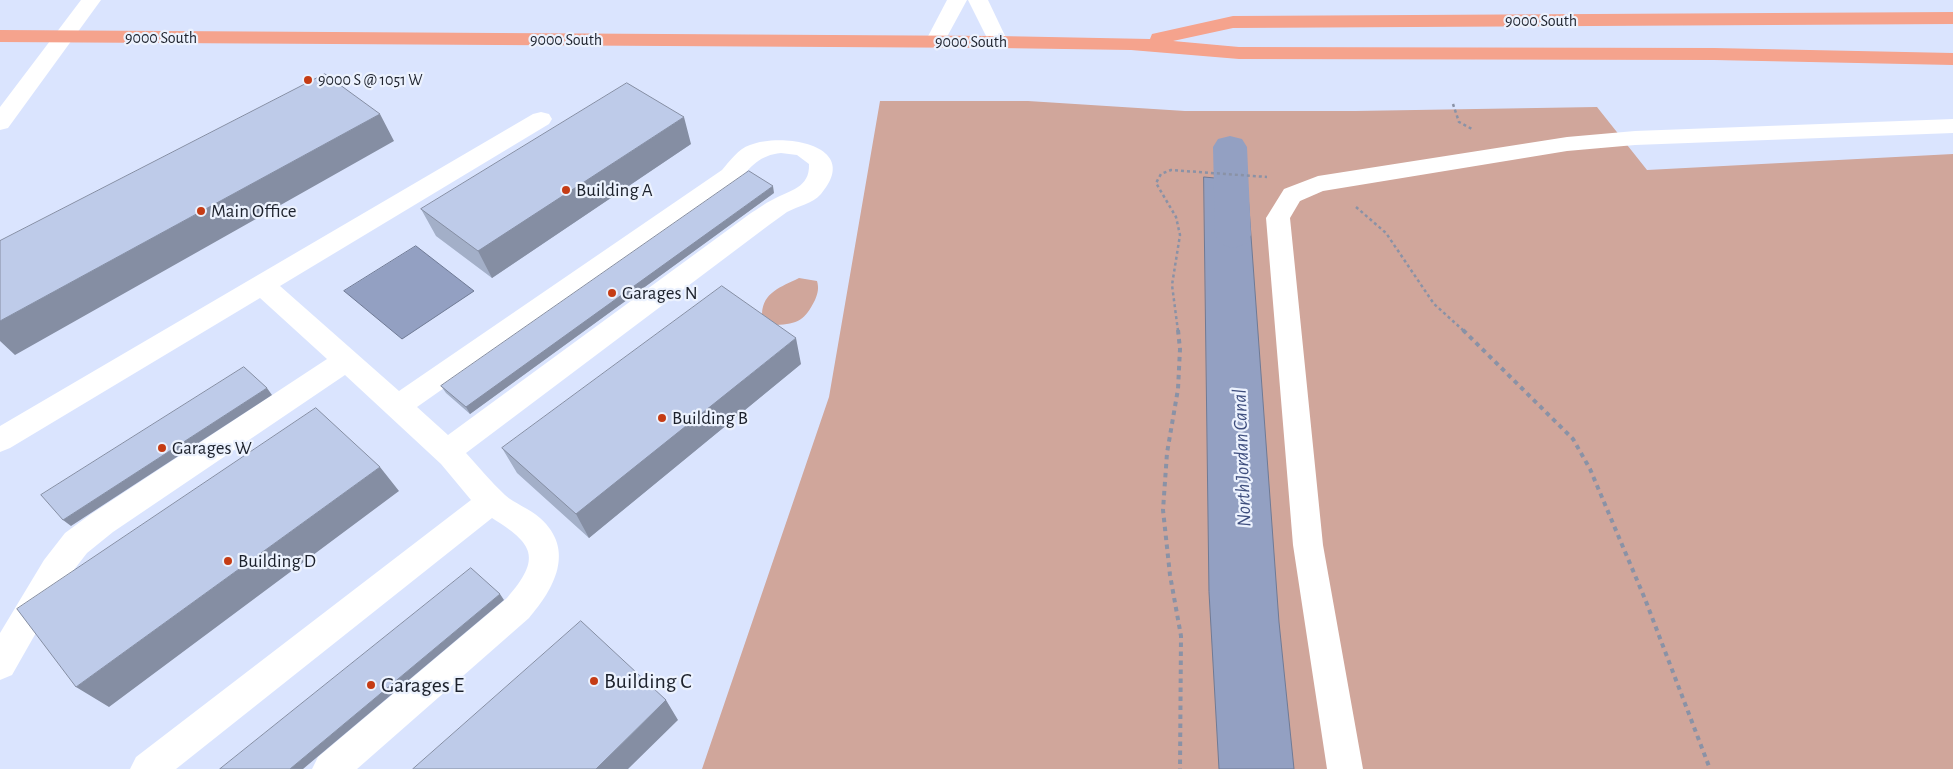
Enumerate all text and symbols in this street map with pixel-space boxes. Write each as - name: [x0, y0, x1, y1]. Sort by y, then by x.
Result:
- street label: 9000 South: [1505, 11, 1577, 31]
- street label: 9000 South: [125, 28, 197, 48]
- street label: 9000 South: [530, 30, 602, 50]
- street label: 9000 South: [935, 32, 1007, 52]
- place label: 9000 S @ 1051 W: [318, 70, 423, 90]
- marker: 9000 S @ 1051 W: [302, 74, 314, 86]
- place label: Building A: [576, 179, 653, 201]
- marker: Building A: [560, 184, 572, 196]
- place label: Main Office: [211, 200, 297, 222]
- marker: Main Office: [195, 205, 207, 217]
- place label: Garages N: [622, 282, 698, 304]
- marker: Garages N: [606, 287, 618, 299]
- water label: North Jordan Canal: [1228, 389, 1256, 527]
- place label: Building B: [672, 407, 748, 429]
- marker: Building B: [656, 412, 668, 424]
- place label: Garages W: [172, 437, 252, 459]
- marker: Garages W: [156, 442, 168, 454]
- place label: Building D: [238, 550, 316, 572]
- marker: Building D: [222, 555, 234, 567]
- place label: Building C: [604, 668, 692, 694]
- place label: Garages E: [381, 672, 464, 698]
- marker: Building C: [588, 675, 600, 687]
- marker: Garages E: [365, 679, 377, 691]

